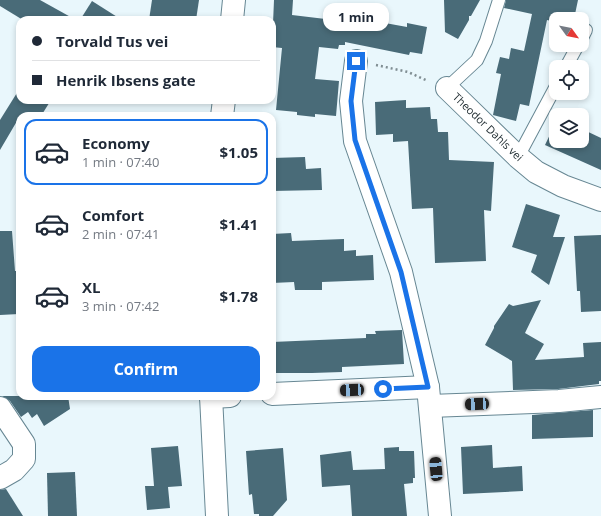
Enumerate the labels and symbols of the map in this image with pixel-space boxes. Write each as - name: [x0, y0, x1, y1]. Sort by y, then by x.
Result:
- callout: 1 min: [323, 3, 389, 31]
- north arrow: [549, 12, 589, 52]
- route end: [347, 52, 365, 70]
- street label: Theodor Dahls vei: [450, 89, 527, 164]
- route start: [374, 380, 392, 398]
- car: [340, 383, 364, 397]
- car: [465, 397, 489, 411]
- car: [429, 457, 443, 481]

